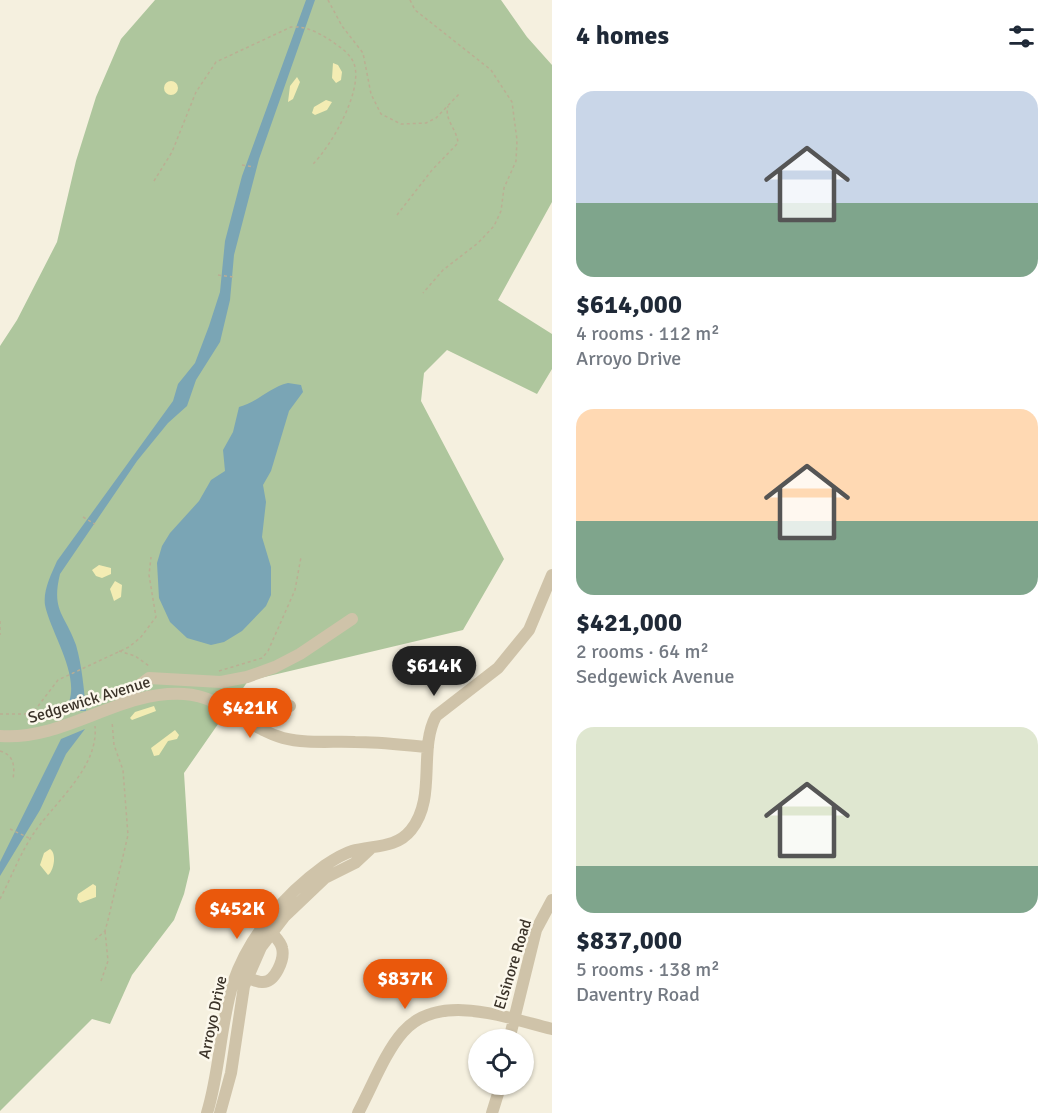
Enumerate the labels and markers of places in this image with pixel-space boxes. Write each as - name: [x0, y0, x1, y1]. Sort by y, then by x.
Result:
- pin: $614K: [392, 646, 476, 697]
- pin: $421K: [208, 688, 292, 739]
- pin: $452K: [195, 889, 279, 940]
- pin: $837K: [363, 959, 447, 1010]

